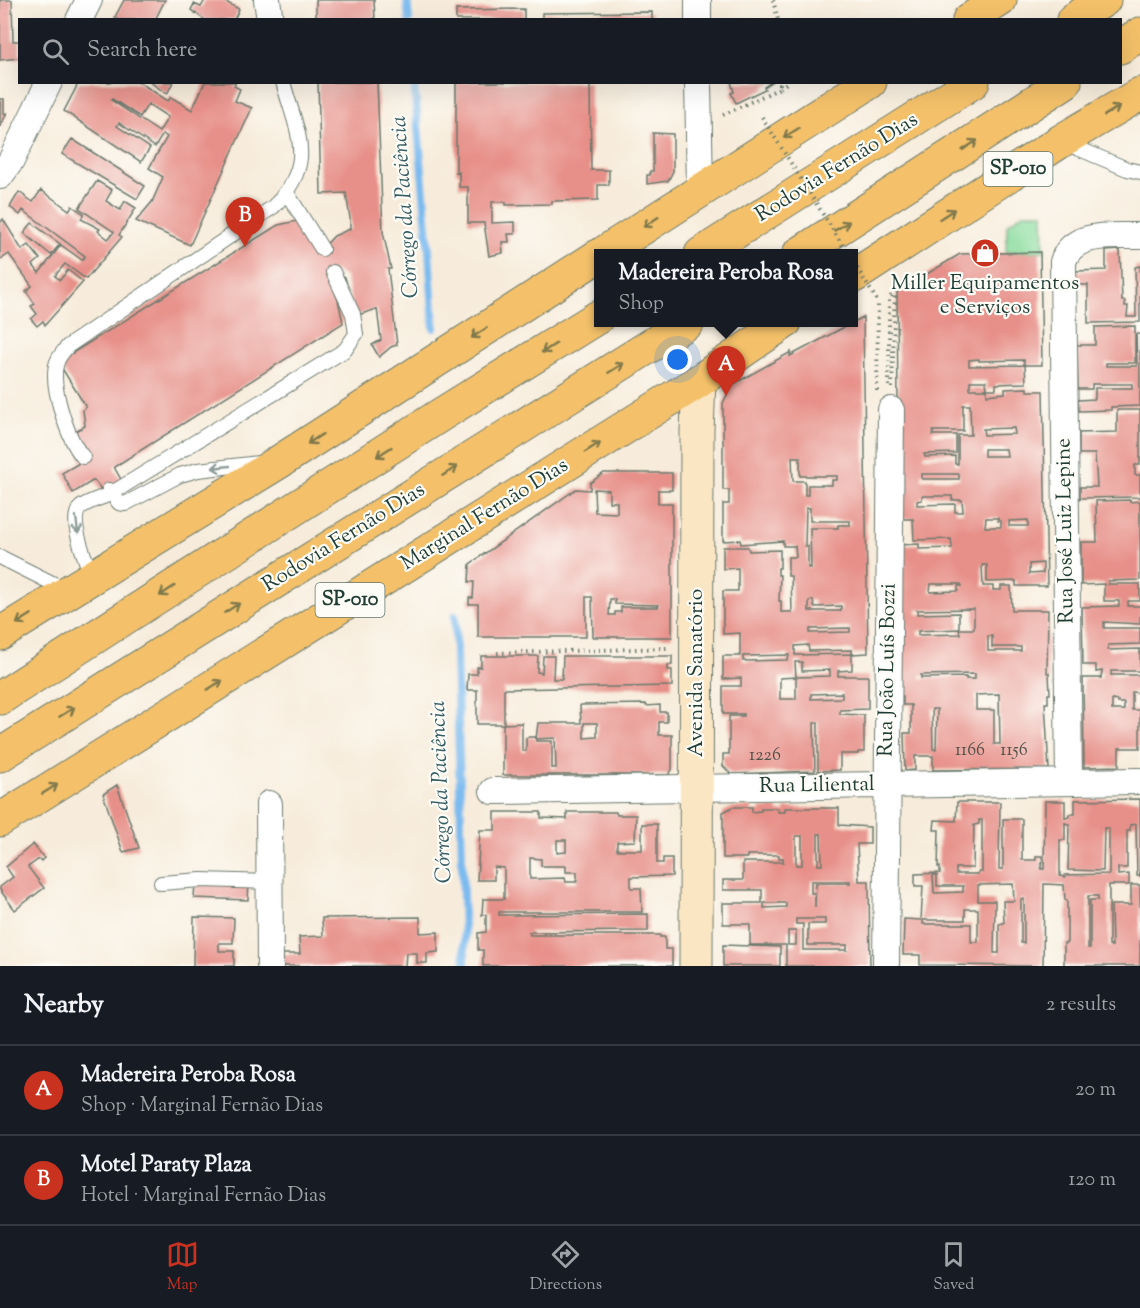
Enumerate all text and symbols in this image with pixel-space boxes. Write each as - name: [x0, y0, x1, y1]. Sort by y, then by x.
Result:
- search box: [18, 18, 1122, 84]
- icon: search: [39, 35, 72, 68]
- text: Search here: [87, 35, 197, 67]
- one-way arrow: [1103, 104, 1120, 116]
- street label: Rodovia Fernão Dias: [750, 106, 924, 230]
- water label: Córrego da Paciência: [384, 115, 428, 299]
- one-way arrow: [782, 126, 799, 139]
- one-way arrow: [961, 138, 978, 150]
- road number: SP-010: [984, 152, 1052, 186]
- pin: B: [226, 198, 264, 247]
- one-way arrow: [938, 208, 955, 220]
- one-way arrow: [643, 216, 660, 228]
- one-way arrow: [833, 220, 850, 232]
- shop icon: Miller Equipamentos e Serviços: [969, 237, 1001, 269]
- popup: [594, 249, 858, 327]
- text: Madereira Peroba Rosa: [619, 258, 833, 290]
- place label: Miller Equipamentos e Serviços: [891, 269, 1079, 323]
- text: Shop: [619, 290, 664, 319]
- one-way arrow: [471, 327, 488, 339]
- one-way arrow: [541, 342, 558, 354]
- your location: [663, 345, 692, 374]
- pin: A: [706, 346, 746, 396]
- one-way arrow: [607, 361, 624, 373]
- one-way arrow: [307, 433, 324, 445]
- street label: Rua José Luiz Lepine: [1049, 438, 1083, 624]
- one-way arrow: [584, 441, 601, 453]
- one-way arrow: [376, 446, 393, 458]
- street label: Marginal Fernão Dias: [395, 451, 575, 579]
- one-way arrow: [212, 462, 232, 473]
- one-way arrow: [441, 464, 458, 476]
- street label: Rodovia Fernão Dias: [257, 476, 431, 600]
- one-way arrow: [72, 515, 83, 534]
- road number: SP-010: [316, 583, 385, 617]
- street label: Rua João Luís Bozzi: [871, 583, 905, 757]
- one-way arrow: [159, 585, 175, 597]
- street label: Avenida Sanatório: [682, 589, 712, 757]
- one-way arrow: [223, 602, 240, 614]
- one-way arrow: [16, 613, 33, 625]
- one-way arrow: [206, 679, 223, 691]
- water label: Córrego da Paciência: [423, 700, 461, 884]
- one-way arrow: [58, 706, 75, 718]
- house number: 1166: [955, 738, 985, 764]
- house number: 1156: [1000, 738, 1028, 764]
- house number: 1226: [749, 743, 781, 769]
- street label: Rua Liliental: [759, 770, 875, 802]
- one-way arrow: [41, 782, 58, 795]
- text: Nearby: [24, 987, 104, 1024]
- text: 2 results: [1046, 991, 1116, 1020]
- text: Madereira Peroba Rosa: [81, 1060, 296, 1092]
- text: A: [35, 1076, 52, 1105]
- text: 20 m: [1075, 1076, 1116, 1105]
- text: Shop · Marginal Fernão Dias: [81, 1092, 323, 1121]
- text: Motel Paraty Plaza: [81, 1150, 252, 1182]
- text: B: [37, 1166, 50, 1195]
- text: 120 m: [1068, 1166, 1116, 1195]
- text: Hotel · Marginal Fernão Dias: [81, 1182, 326, 1211]
- tab: Map: [166, 1238, 199, 1297]
- tab: Directions: [530, 1238, 602, 1297]
- tab: Saved: [933, 1238, 974, 1297]

